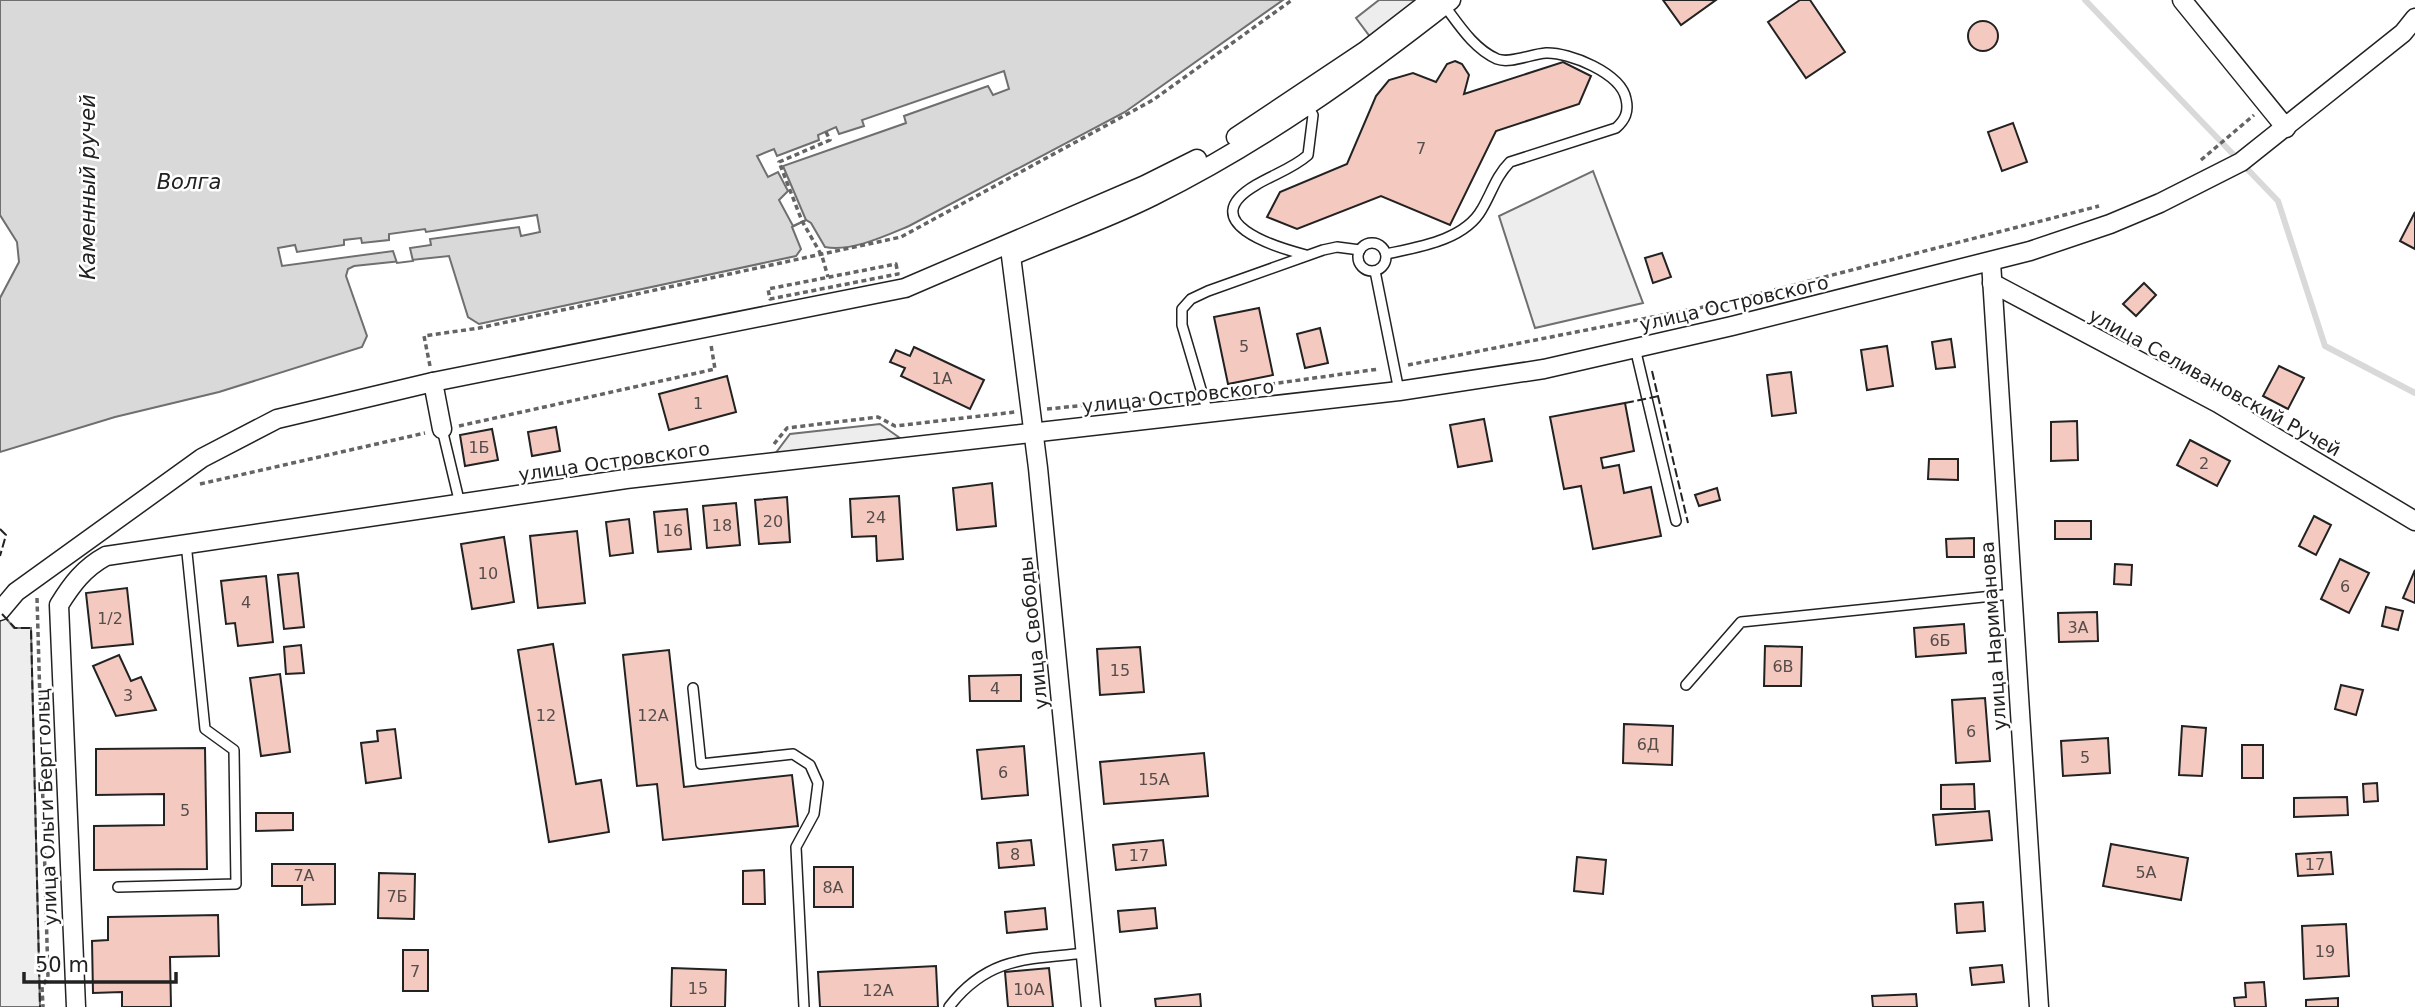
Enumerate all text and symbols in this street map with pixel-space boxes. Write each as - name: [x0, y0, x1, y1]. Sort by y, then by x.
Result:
- water label: Каменный ручей: [76, 94, 100, 280]
- house number: 7: [1416, 139, 1426, 158]
- water label: Волга: [157, 170, 221, 194]
- street label: улица Островского: [1638, 271, 1830, 335]
- street label: улица Селивановский Ручей: [2085, 303, 2345, 461]
- house number: 5: [1239, 337, 1249, 356]
- house number: 1А: [931, 369, 953, 388]
- street label: улица Островского: [1081, 375, 1275, 417]
- house number: 1: [693, 394, 703, 413]
- street label: улица Островского: [517, 437, 711, 485]
- house number: 1Б: [468, 438, 490, 457]
- house number: 2: [2199, 454, 2209, 473]
- house number: 24: [866, 508, 886, 527]
- house number: 20: [763, 512, 783, 531]
- house number: 18: [712, 516, 732, 535]
- house number: 16: [663, 521, 683, 540]
- street label: улица Нариманова: [1975, 541, 2011, 731]
- street label: улица Свободы: [1014, 555, 1052, 711]
- house number: 10: [478, 564, 498, 583]
- house number: 6: [2340, 577, 2350, 596]
- house number: 4: [241, 593, 251, 612]
- house number: 1/2: [97, 609, 123, 628]
- house number: 3А: [2067, 618, 2089, 637]
- house number: 6Б: [1929, 631, 1951, 650]
- house number: 6В: [1772, 657, 1794, 676]
- house number: 15: [1110, 661, 1130, 680]
- house number: 4: [990, 679, 1000, 698]
- house number: 3: [123, 686, 133, 705]
- street label: улица Ольги Берггольц: [31, 688, 61, 926]
- house number: 12: [536, 706, 556, 725]
- house number: 12А: [637, 706, 669, 725]
- house number: 6: [1966, 722, 1976, 741]
- house number: 6Д: [1637, 735, 1659, 754]
- house number: 5: [2080, 748, 2090, 767]
- house number: 6: [998, 763, 1008, 782]
- house number: 15А: [1138, 770, 1170, 789]
- house number: 5: [180, 801, 190, 820]
- house number: 8: [1010, 845, 1020, 864]
- house number: 17: [1129, 846, 1149, 865]
- house number: 17: [2305, 855, 2325, 874]
- house number: 5А: [2135, 863, 2157, 882]
- house number: 7А: [293, 866, 315, 885]
- house number: 8А: [822, 878, 844, 897]
- house number: 7Б: [386, 887, 408, 906]
- scale bar: [24, 940, 177, 984]
- house number: 19: [2315, 942, 2335, 961]
- text: 50 m: [35, 953, 89, 977]
- house number: 7: [410, 962, 420, 981]
- house number: 15: [688, 979, 708, 998]
- house number: 10А: [1013, 980, 1045, 999]
- house number: 12А: [862, 981, 894, 1000]

